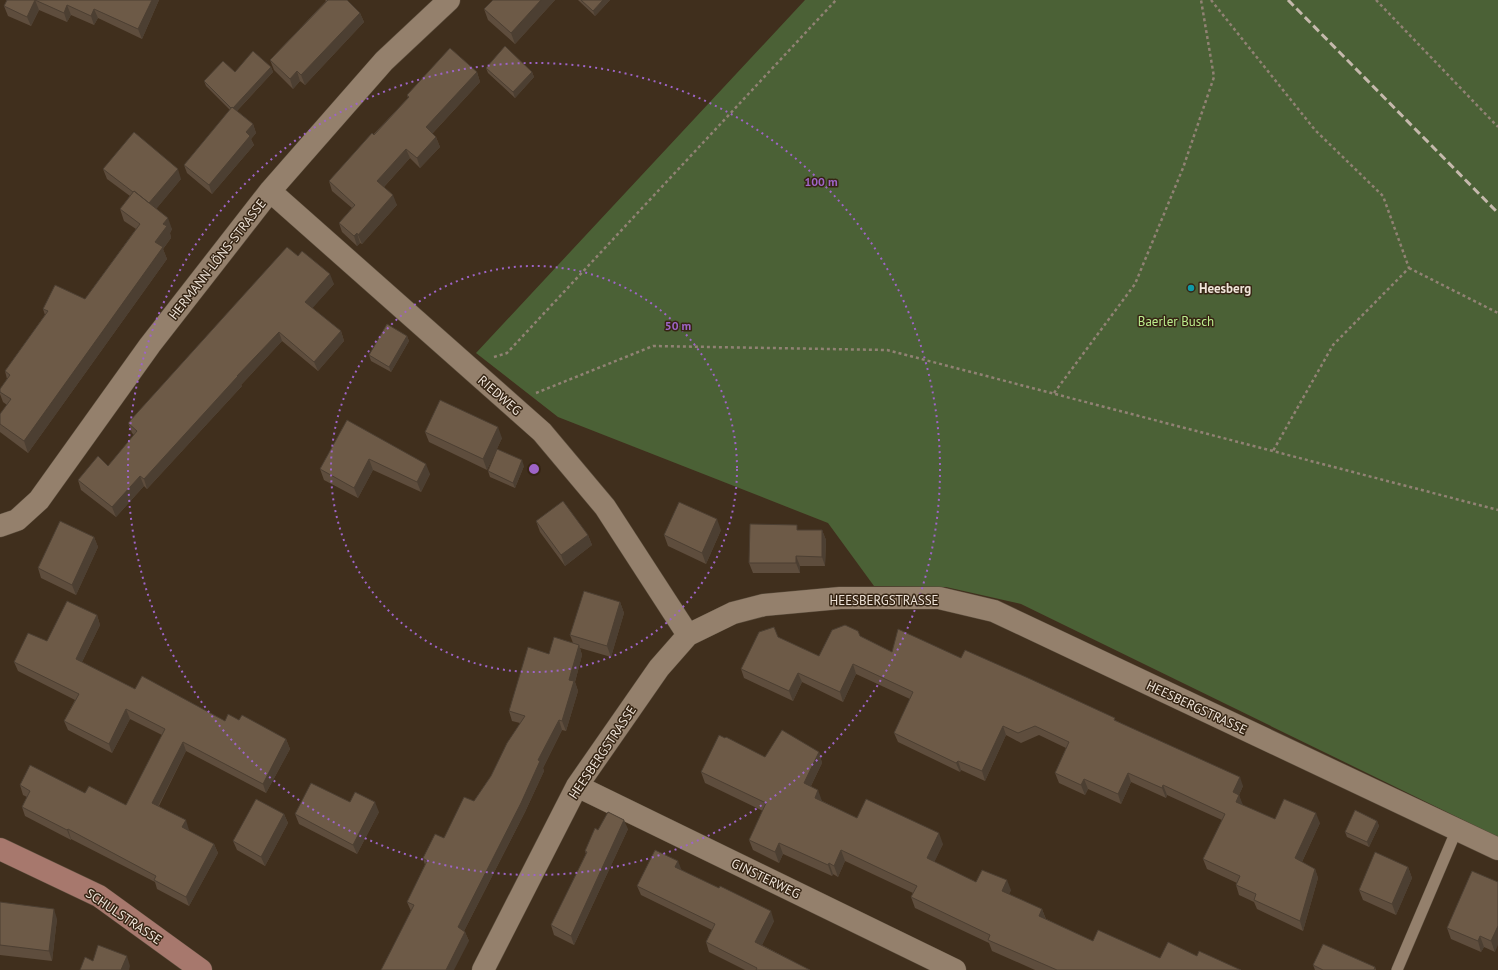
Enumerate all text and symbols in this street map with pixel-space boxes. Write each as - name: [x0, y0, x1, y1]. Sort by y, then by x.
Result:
- text: 100 m: [804, 174, 838, 189]
- street label: HERMANN-LÖNS-STRASSE: [165, 196, 270, 323]
- place label: Heesberg: [1199, 280, 1251, 297]
- marker: Heesberg: [1186, 283, 1196, 293]
- park label: Baerler Busch: [1138, 313, 1214, 330]
- text: 50 m: [665, 318, 691, 333]
- street label: RIEDWEG: [474, 372, 525, 419]
- centre of rings: [527, 462, 541, 476]
- street label: HEESBERGSTRASSE: [829, 592, 939, 609]
- street label: HEESBERGSTRASSE: [1144, 677, 1250, 738]
- street label: HEESBERGSTRASSE: [565, 702, 640, 802]
- street label: GINSTERWEG: [729, 854, 803, 902]
- street label: SCHULSTRASSE: [82, 885, 165, 948]

